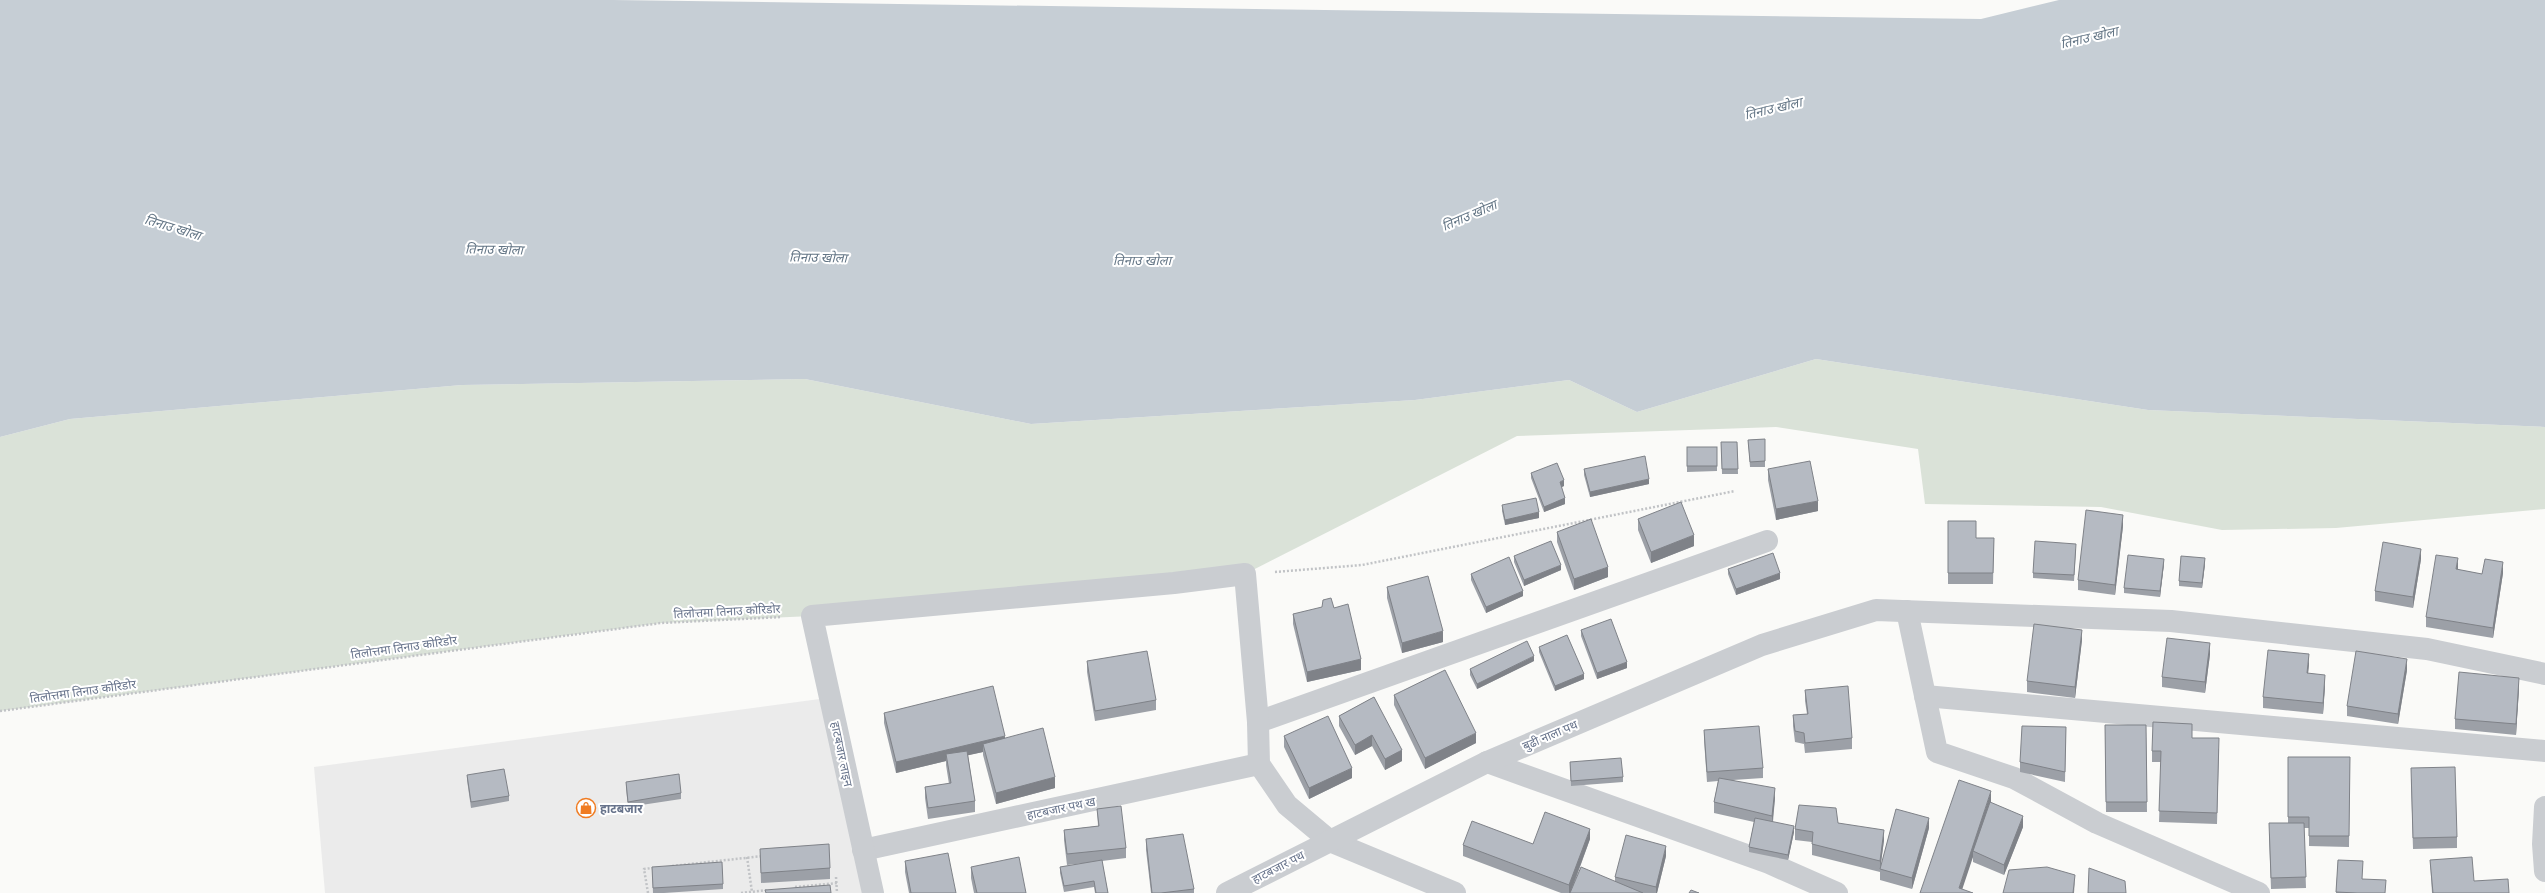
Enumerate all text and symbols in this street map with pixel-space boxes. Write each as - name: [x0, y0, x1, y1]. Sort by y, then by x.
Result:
- water label: तिनाउ खोला: [2059, 22, 2122, 51]
- water label: तिनाउ खोला: [1743, 93, 1806, 122]
- water label: तिनाउ खोला: [1439, 195, 1501, 234]
- water label: तिनाउ खोला: [143, 211, 206, 244]
- water label: तिनाउ खोला: [465, 240, 526, 258]
- water label: तिनाउ खोला: [789, 248, 850, 266]
- water label: तिनाउ खोला: [1113, 252, 1174, 268]
- street label: तिलोत्तमा तिनाउ कोरिडोर: [673, 601, 782, 621]
- street label: तिलोत्तमा तिनाउ कोरिडोर: [350, 632, 459, 662]
- street label: तिलोत्तमा तिनाउ कोरिडोर: [29, 676, 138, 706]
- street label: बुढी नाला पथ: [1520, 717, 1581, 754]
- street label: हाटबजार लाइन: [828, 720, 856, 788]
- street label: हाटबजार पथ ख: [1025, 793, 1097, 823]
- shop icon: हाटबजार: [575, 797, 597, 819]
- place label: हाटबजार: [600, 801, 643, 816]
- street label: हाटबजार पथ: [1249, 847, 1307, 887]

